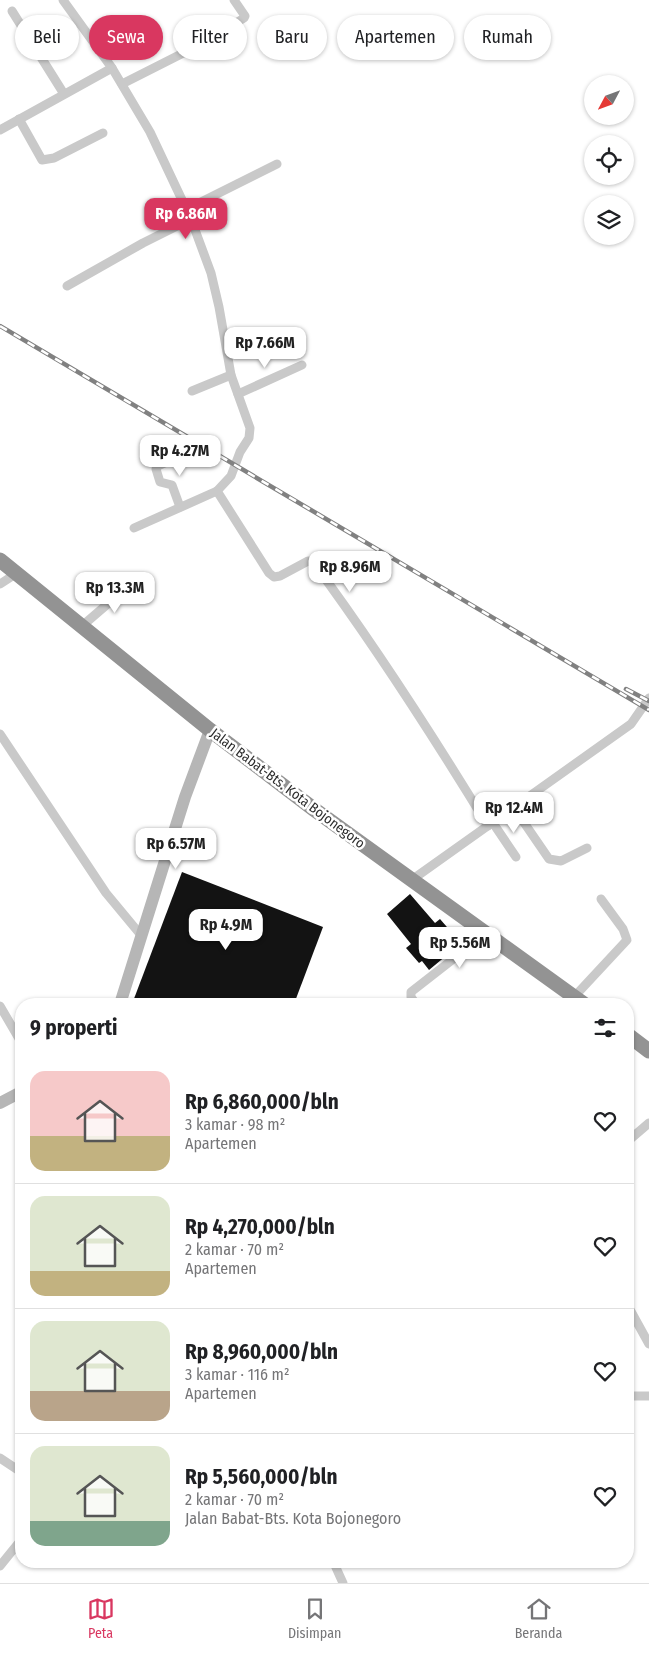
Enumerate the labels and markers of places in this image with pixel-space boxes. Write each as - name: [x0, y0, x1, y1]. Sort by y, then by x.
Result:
- pin: Rp 6.86M: [134, 198, 238, 240]
- pin: Rp 7.66M: [213, 326, 317, 369]
- pin: Rp 4.27M: [128, 434, 232, 477]
- pin: Rp 8.96M: [298, 550, 402, 593]
- pin: Rp 13.3M: [63, 572, 167, 614]
- pin: Rp 12.4M: [462, 792, 566, 834]
- pin: Rp 6.57M: [124, 828, 228, 870]
- pin: Rp 4.9M: [180, 908, 272, 951]
- pin: Rp 5.56M: [408, 926, 512, 969]

